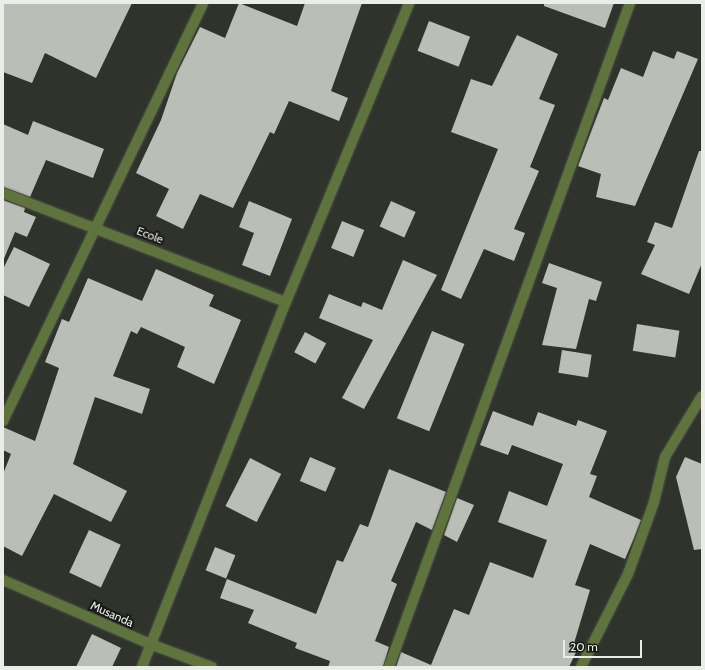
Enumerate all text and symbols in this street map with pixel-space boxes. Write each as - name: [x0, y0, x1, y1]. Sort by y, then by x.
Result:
- street label: Ecole: [135, 223, 165, 247]
- street label: Musanda: [88, 598, 136, 630]
- scale bar: [565, 632, 644, 658]
- text: 20 m: [570, 639, 598, 654]

